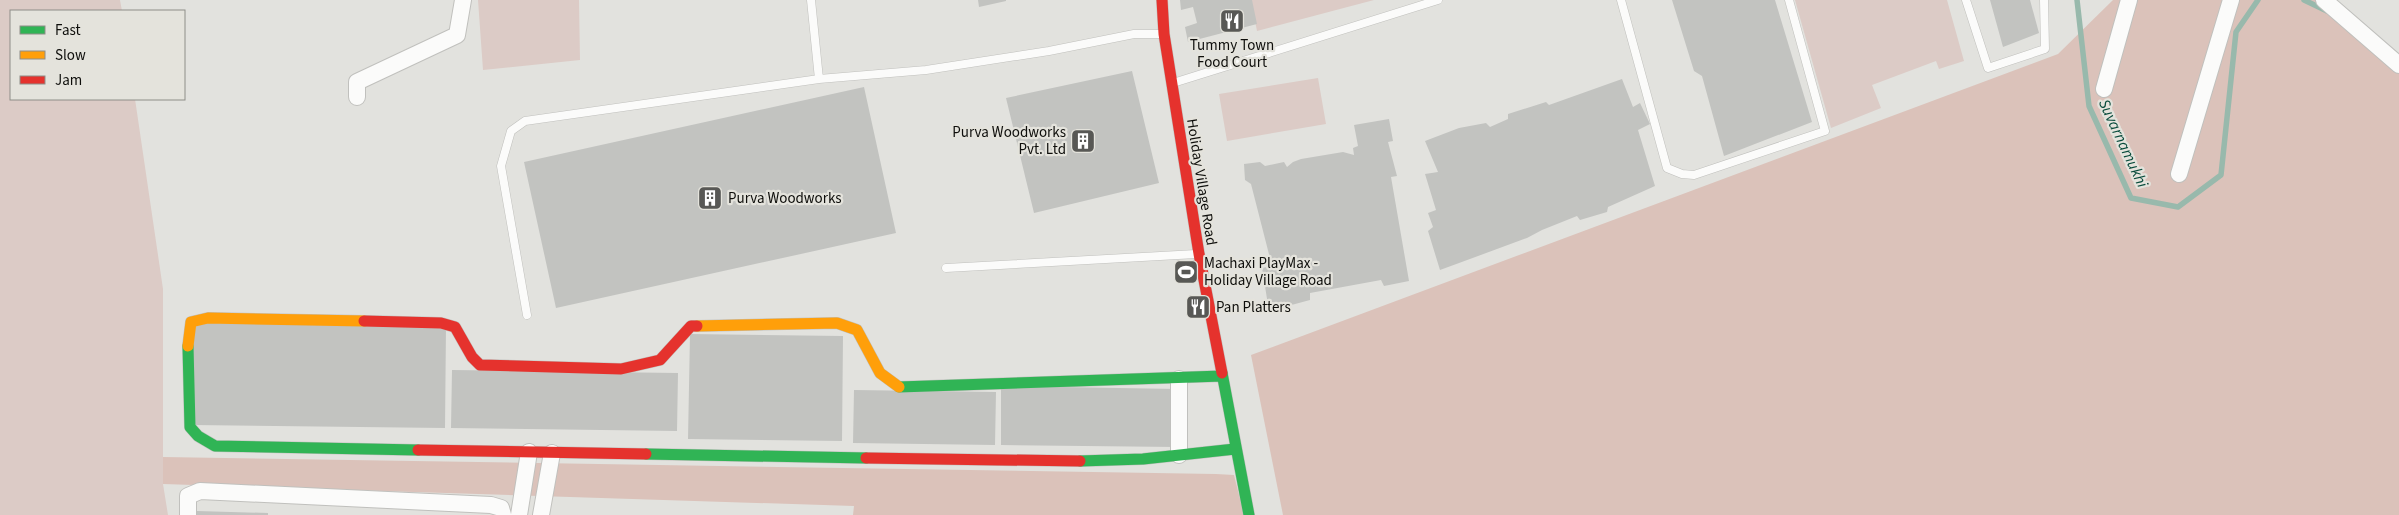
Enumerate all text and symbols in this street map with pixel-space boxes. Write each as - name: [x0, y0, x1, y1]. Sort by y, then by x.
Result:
- restaurant icon: Tummy Town Food Court: [1219, 8, 1245, 34]
- legend: [10, 10, 185, 100]
- text: Fast: [55, 20, 81, 41]
- place label: Tummy Town Food Court: [1190, 35, 1274, 73]
- text: Slow: [55, 45, 86, 66]
- text: Jam: [55, 70, 82, 91]
- water label: Suvarnamukhi: [2093, 95, 2153, 192]
- street label: Holiday Village Road: [1181, 117, 1222, 247]
- place label: Purva Woodworks Pvt. Ltd: [952, 122, 1066, 160]
- building icon: Purva Woodworks Pvt. Ltd: [1070, 128, 1096, 154]
- building icon: Purva Woodworks: [697, 185, 723, 211]
- place label: Purva Woodworks: [728, 188, 842, 209]
- place label: Machaxi PlayMax - Holiday Village Road: [1204, 253, 1332, 291]
- sports icon: Machaxi PlayMax - Holiday Village Road: [1173, 259, 1199, 285]
- restaurant icon: Pan Platters: [1185, 294, 1211, 320]
- place label: Pan Platters: [1216, 297, 1291, 318]

